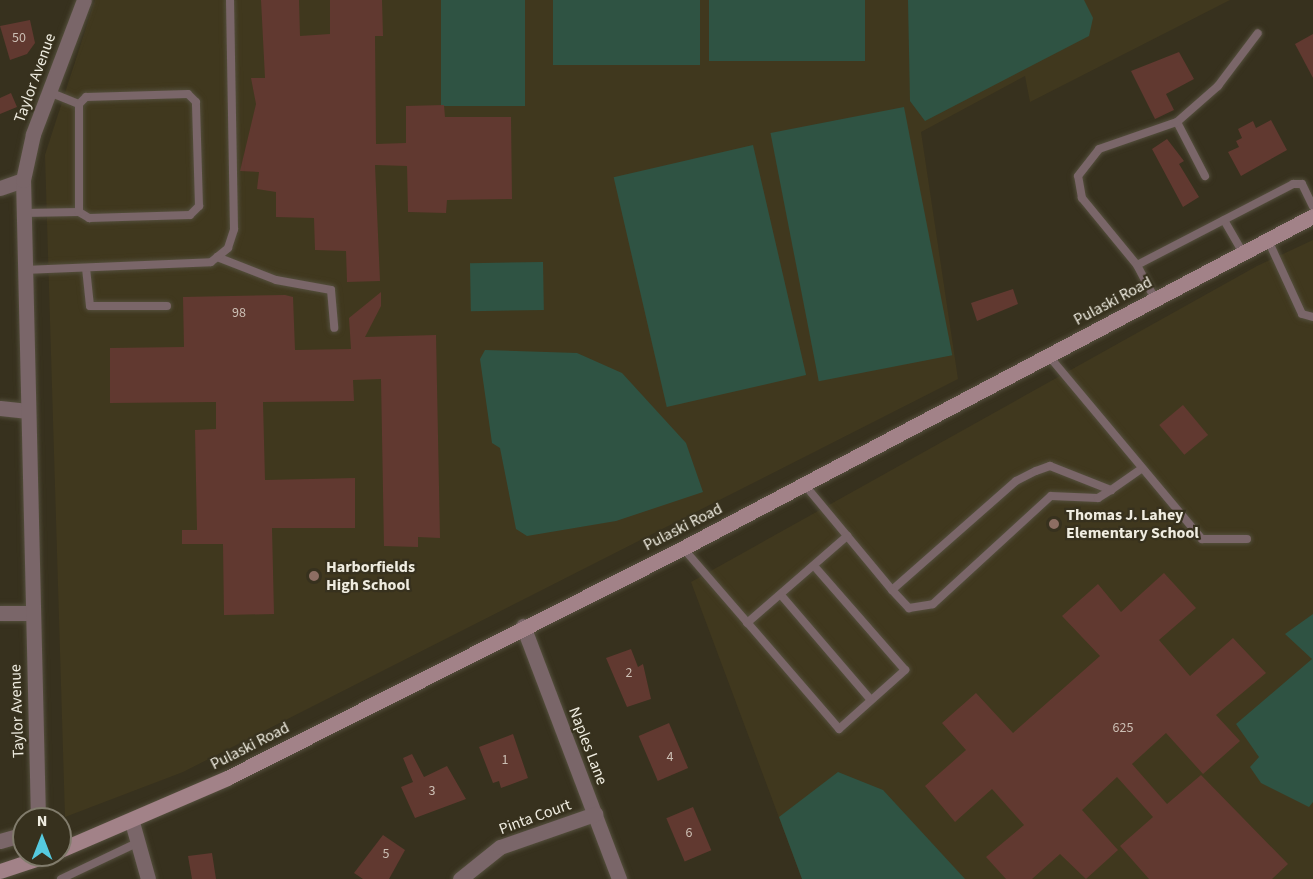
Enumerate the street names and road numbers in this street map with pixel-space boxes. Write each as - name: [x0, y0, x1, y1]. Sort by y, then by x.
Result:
- street label: Taylor Avenue: [10, 31, 60, 125]
- street label: Pulaski Road: [1071, 272, 1155, 330]
- street label: Pulaski Road: [640, 499, 726, 555]
- street label: Taylor Avenue: [6, 664, 28, 758]
- street label: Naples Lane: [564, 704, 612, 788]
- street label: Pulaski Road: [207, 718, 293, 774]
- street label: Pinta Court: [496, 795, 574, 839]

